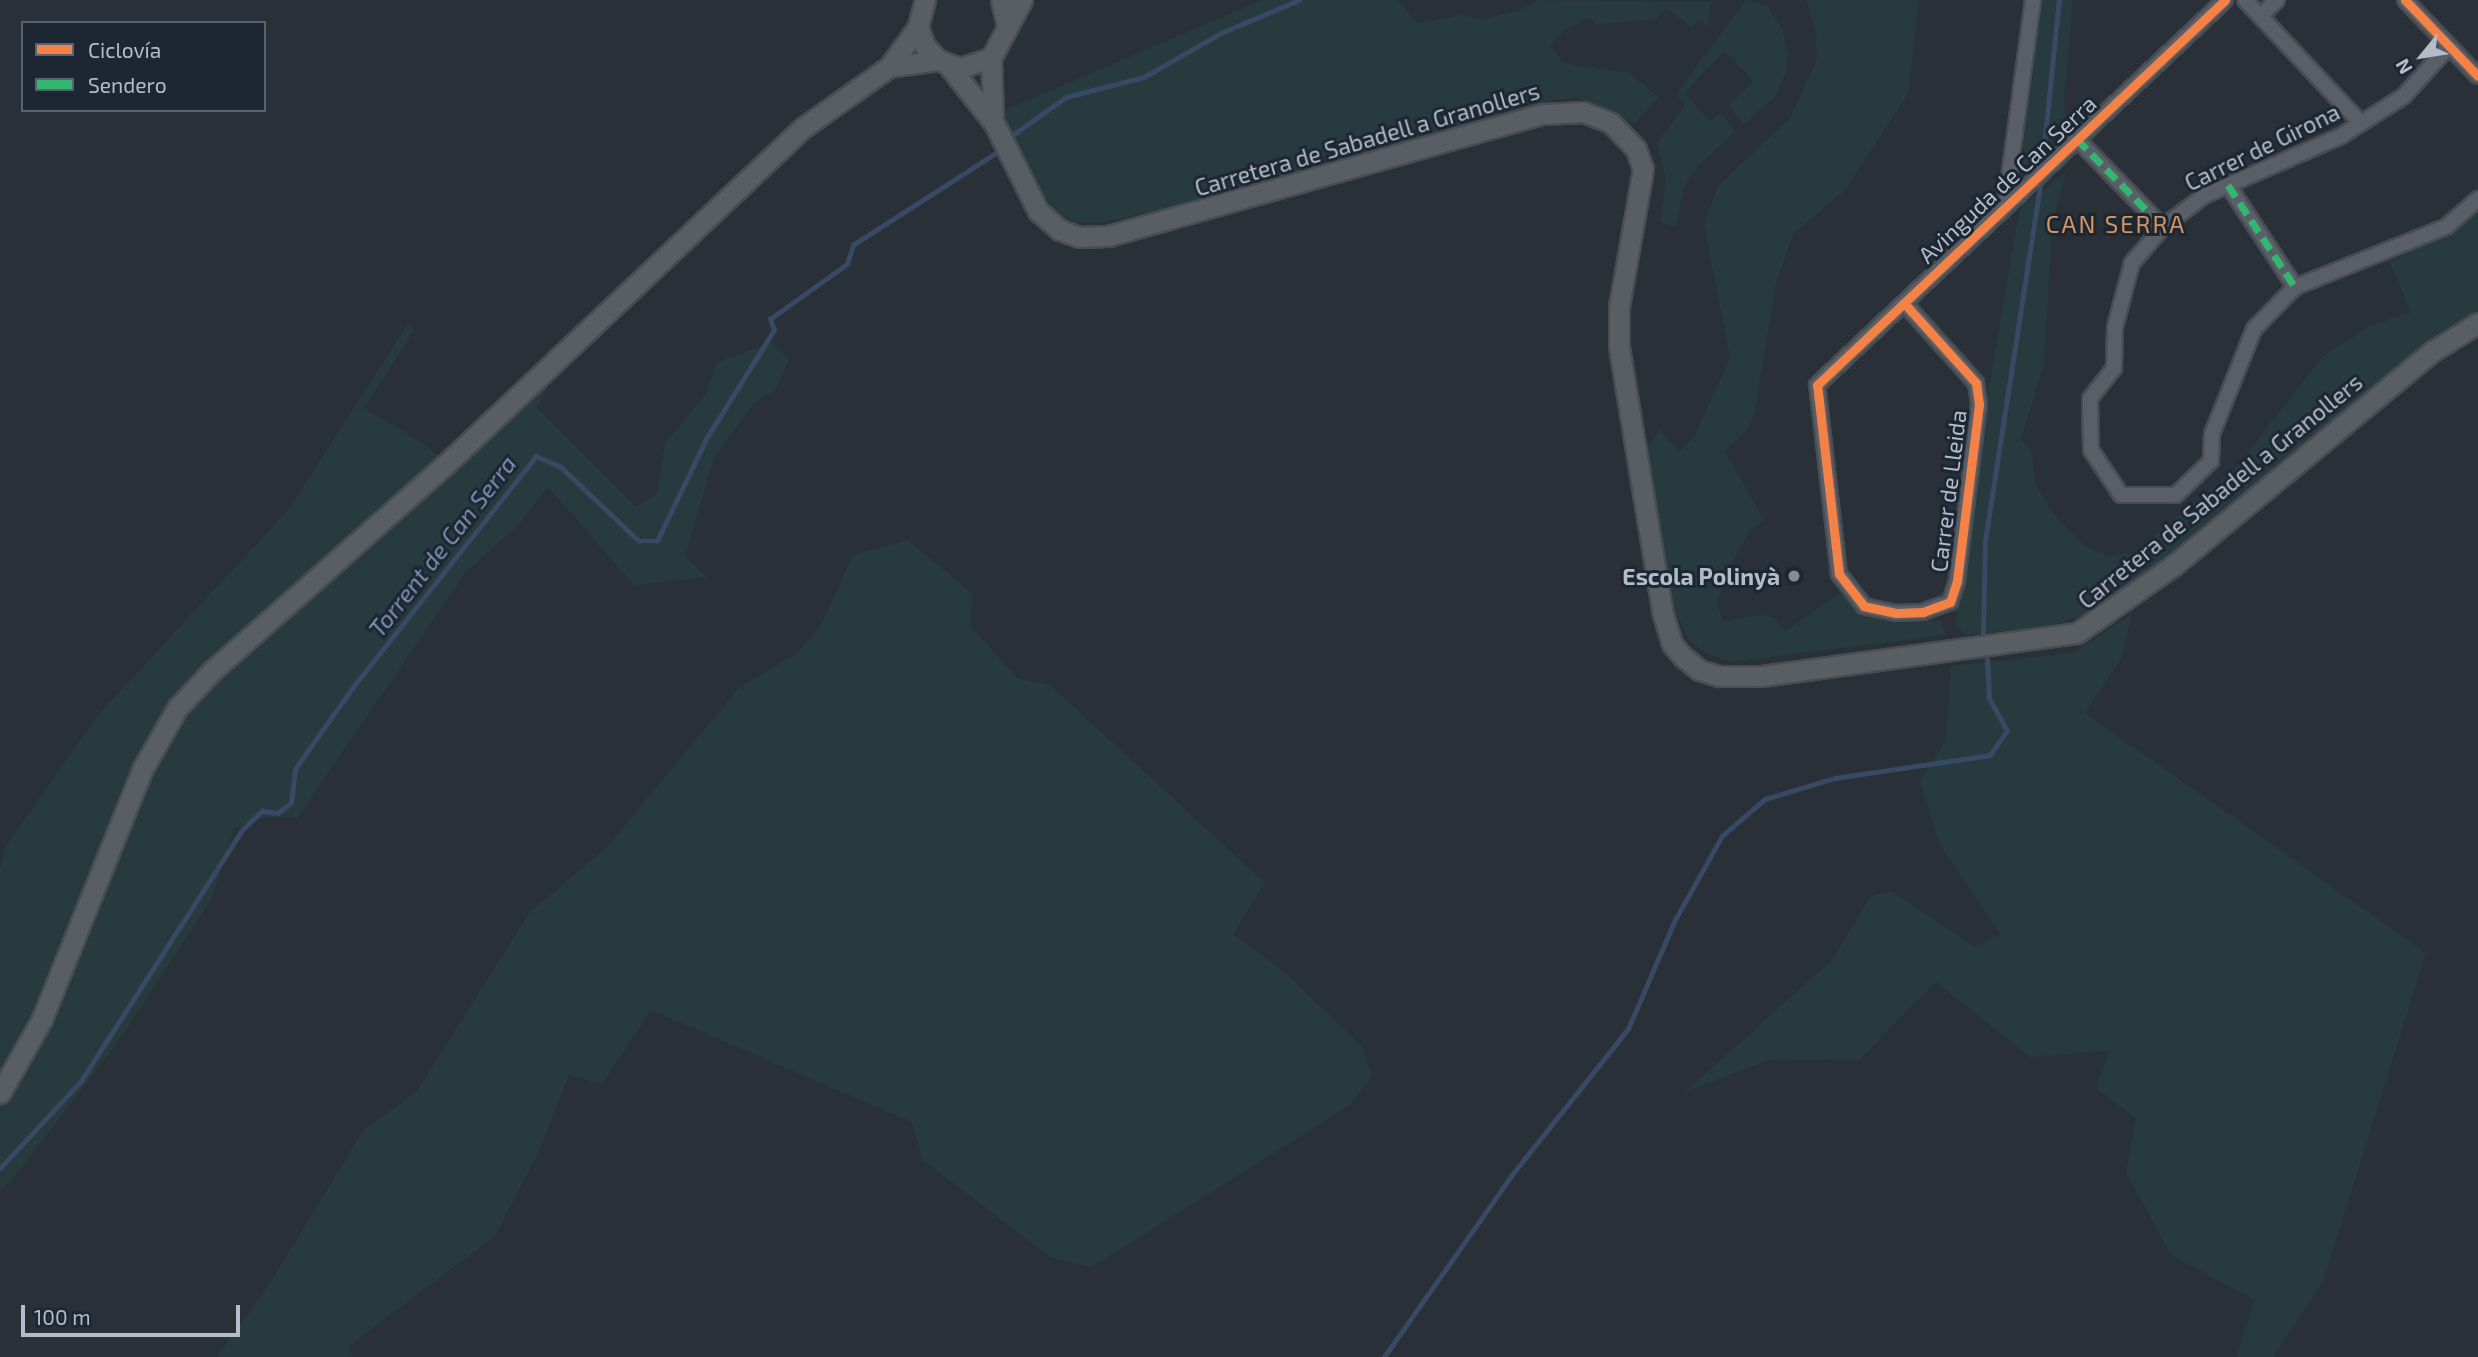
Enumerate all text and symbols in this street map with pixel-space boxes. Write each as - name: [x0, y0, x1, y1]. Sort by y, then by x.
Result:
- legend: [21, 21, 266, 112]
- north arrow: [2387, 21, 2457, 91]
- text: Ciclovía: [88, 37, 161, 62]
- text: N: [2390, 55, 2417, 78]
- text: Sendero: [88, 72, 167, 97]
- street label: Carretera de Sabadell a Granollers: [1191, 76, 1543, 202]
- street label: Avinguda de Can Serra: [1912, 89, 2102, 269]
- street label: Carrer de Girona: [2180, 97, 2344, 197]
- district label: CAN SERRA: [2047, 210, 2185, 238]
- street label: Carretera de Sabadell a Granollers: [2072, 368, 2368, 614]
- street label: Carrer de Lleida: [1924, 408, 1972, 574]
- water label: Torrent de Can Serra: [362, 450, 522, 642]
- place label: Escola Polinyà: [1622, 562, 1780, 590]
- marker: Escola Polinyà: [1786, 568, 1802, 584]
- scale bar: [24, 1290, 243, 1334]
- text: 100 m: [34, 1304, 91, 1329]

